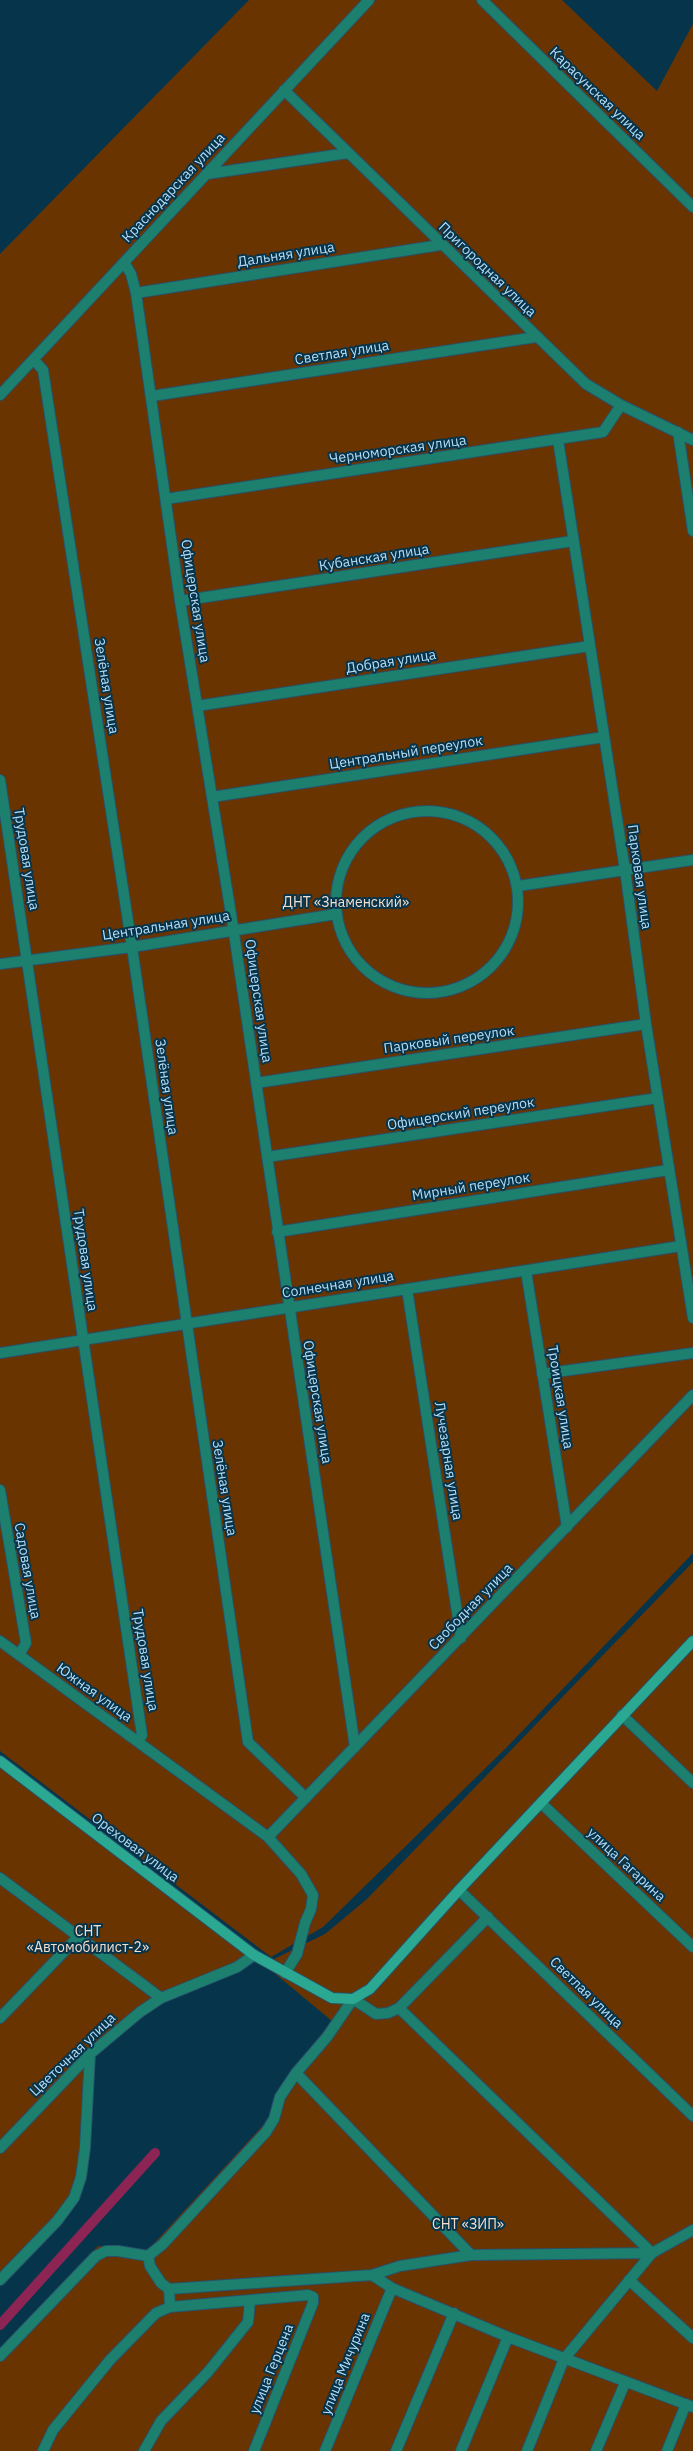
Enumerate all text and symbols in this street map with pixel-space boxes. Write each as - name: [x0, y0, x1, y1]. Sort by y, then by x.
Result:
- street label: Карасунская улица: [546, 44, 648, 144]
- street label: Краснодарская улица: [119, 130, 229, 246]
- street label: Пригородная улица: [435, 219, 539, 321]
- street label: Дальняя улица: [236, 239, 336, 271]
- street label: Светлая улица: [294, 337, 390, 369]
- street label: Черноморская улица: [328, 432, 468, 468]
- street label: Офицерская улица: [177, 538, 213, 664]
- street label: Кубанская улица: [318, 541, 430, 575]
- street label: Зелёная улица: [90, 637, 122, 735]
- street label: Добрая улица: [345, 647, 437, 677]
- street label: Центральный переулок: [328, 733, 484, 773]
- street label: Трудовая улица: [10, 807, 42, 911]
- street label: Парковая улица: [623, 824, 655, 930]
- park label: ДНТ «Знаменский»: [283, 895, 409, 911]
- street label: Центральная улица: [101, 908, 231, 944]
- street label: Офицерская улица: [241, 938, 275, 1064]
- street label: Парковый переулок: [383, 1023, 515, 1057]
- street label: Зелёная улица: [151, 1038, 181, 1136]
- street label: Офицерский переулок: [386, 1094, 536, 1134]
- street label: Мирный переулок: [411, 1169, 531, 1205]
- street label: Трудовая улица: [70, 1208, 100, 1312]
- street label: Солнечная улица: [281, 1268, 395, 1302]
- street label: Офицерская улица: [299, 1339, 335, 1465]
- street label: Троицкая улица: [544, 1344, 576, 1450]
- street label: Лучезарная улица: [430, 1401, 466, 1521]
- street label: Зелёная улица: [208, 1439, 240, 1537]
- street label: Садовая улица: [10, 1522, 44, 1620]
- street label: Свободная улица: [425, 1560, 517, 1654]
- street label: Трудовая улица: [129, 1608, 161, 1712]
- street label: Южная улица: [53, 1660, 135, 1726]
- street label: Ореховая улица: [88, 1810, 182, 1886]
- street label: улица Гагарина: [583, 1824, 669, 1906]
- park label: СНТ «Автомобилист-2»: [27, 1924, 149, 1956]
- street label: Светлая улица: [546, 1954, 626, 2032]
- street label: Цветочная улица: [27, 2010, 119, 2100]
- park label: СНТ «ЗИП»: [432, 2217, 504, 2233]
- street label: улица Мичурина: [318, 2311, 374, 2417]
- street label: улица Герцена: [246, 2322, 298, 2416]

